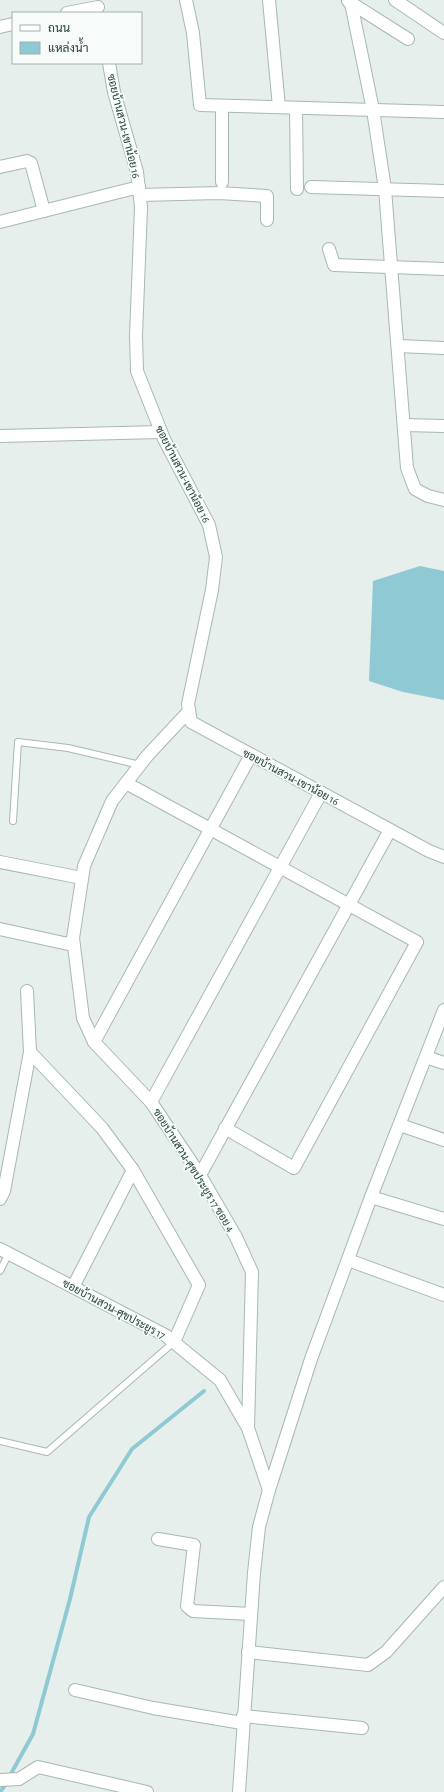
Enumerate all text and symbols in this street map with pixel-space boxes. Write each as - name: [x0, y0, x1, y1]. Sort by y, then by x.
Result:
- legend: [12, 12, 142, 64]
- text: ถนน: [48, 22, 71, 34]
- text: แหล่งน้ำ: [48, 37, 88, 54]
- street label: ซอยบ้านสวน-เขาน้อย 16: [105, 72, 144, 179]
- street label: ซอยบ้านสวน-เขาน้อย 16: [153, 423, 214, 524]
- street label: ซอยบ้านสวน-เขาน้อย 16: [241, 746, 342, 807]
- street label: ซอยบ้านสวน-ศุขประยูร 17 ซอย 4: [148, 1106, 238, 1235]
- street label: ซอยบ้านสวน-ศุขประยูร 17: [59, 1276, 168, 1344]

